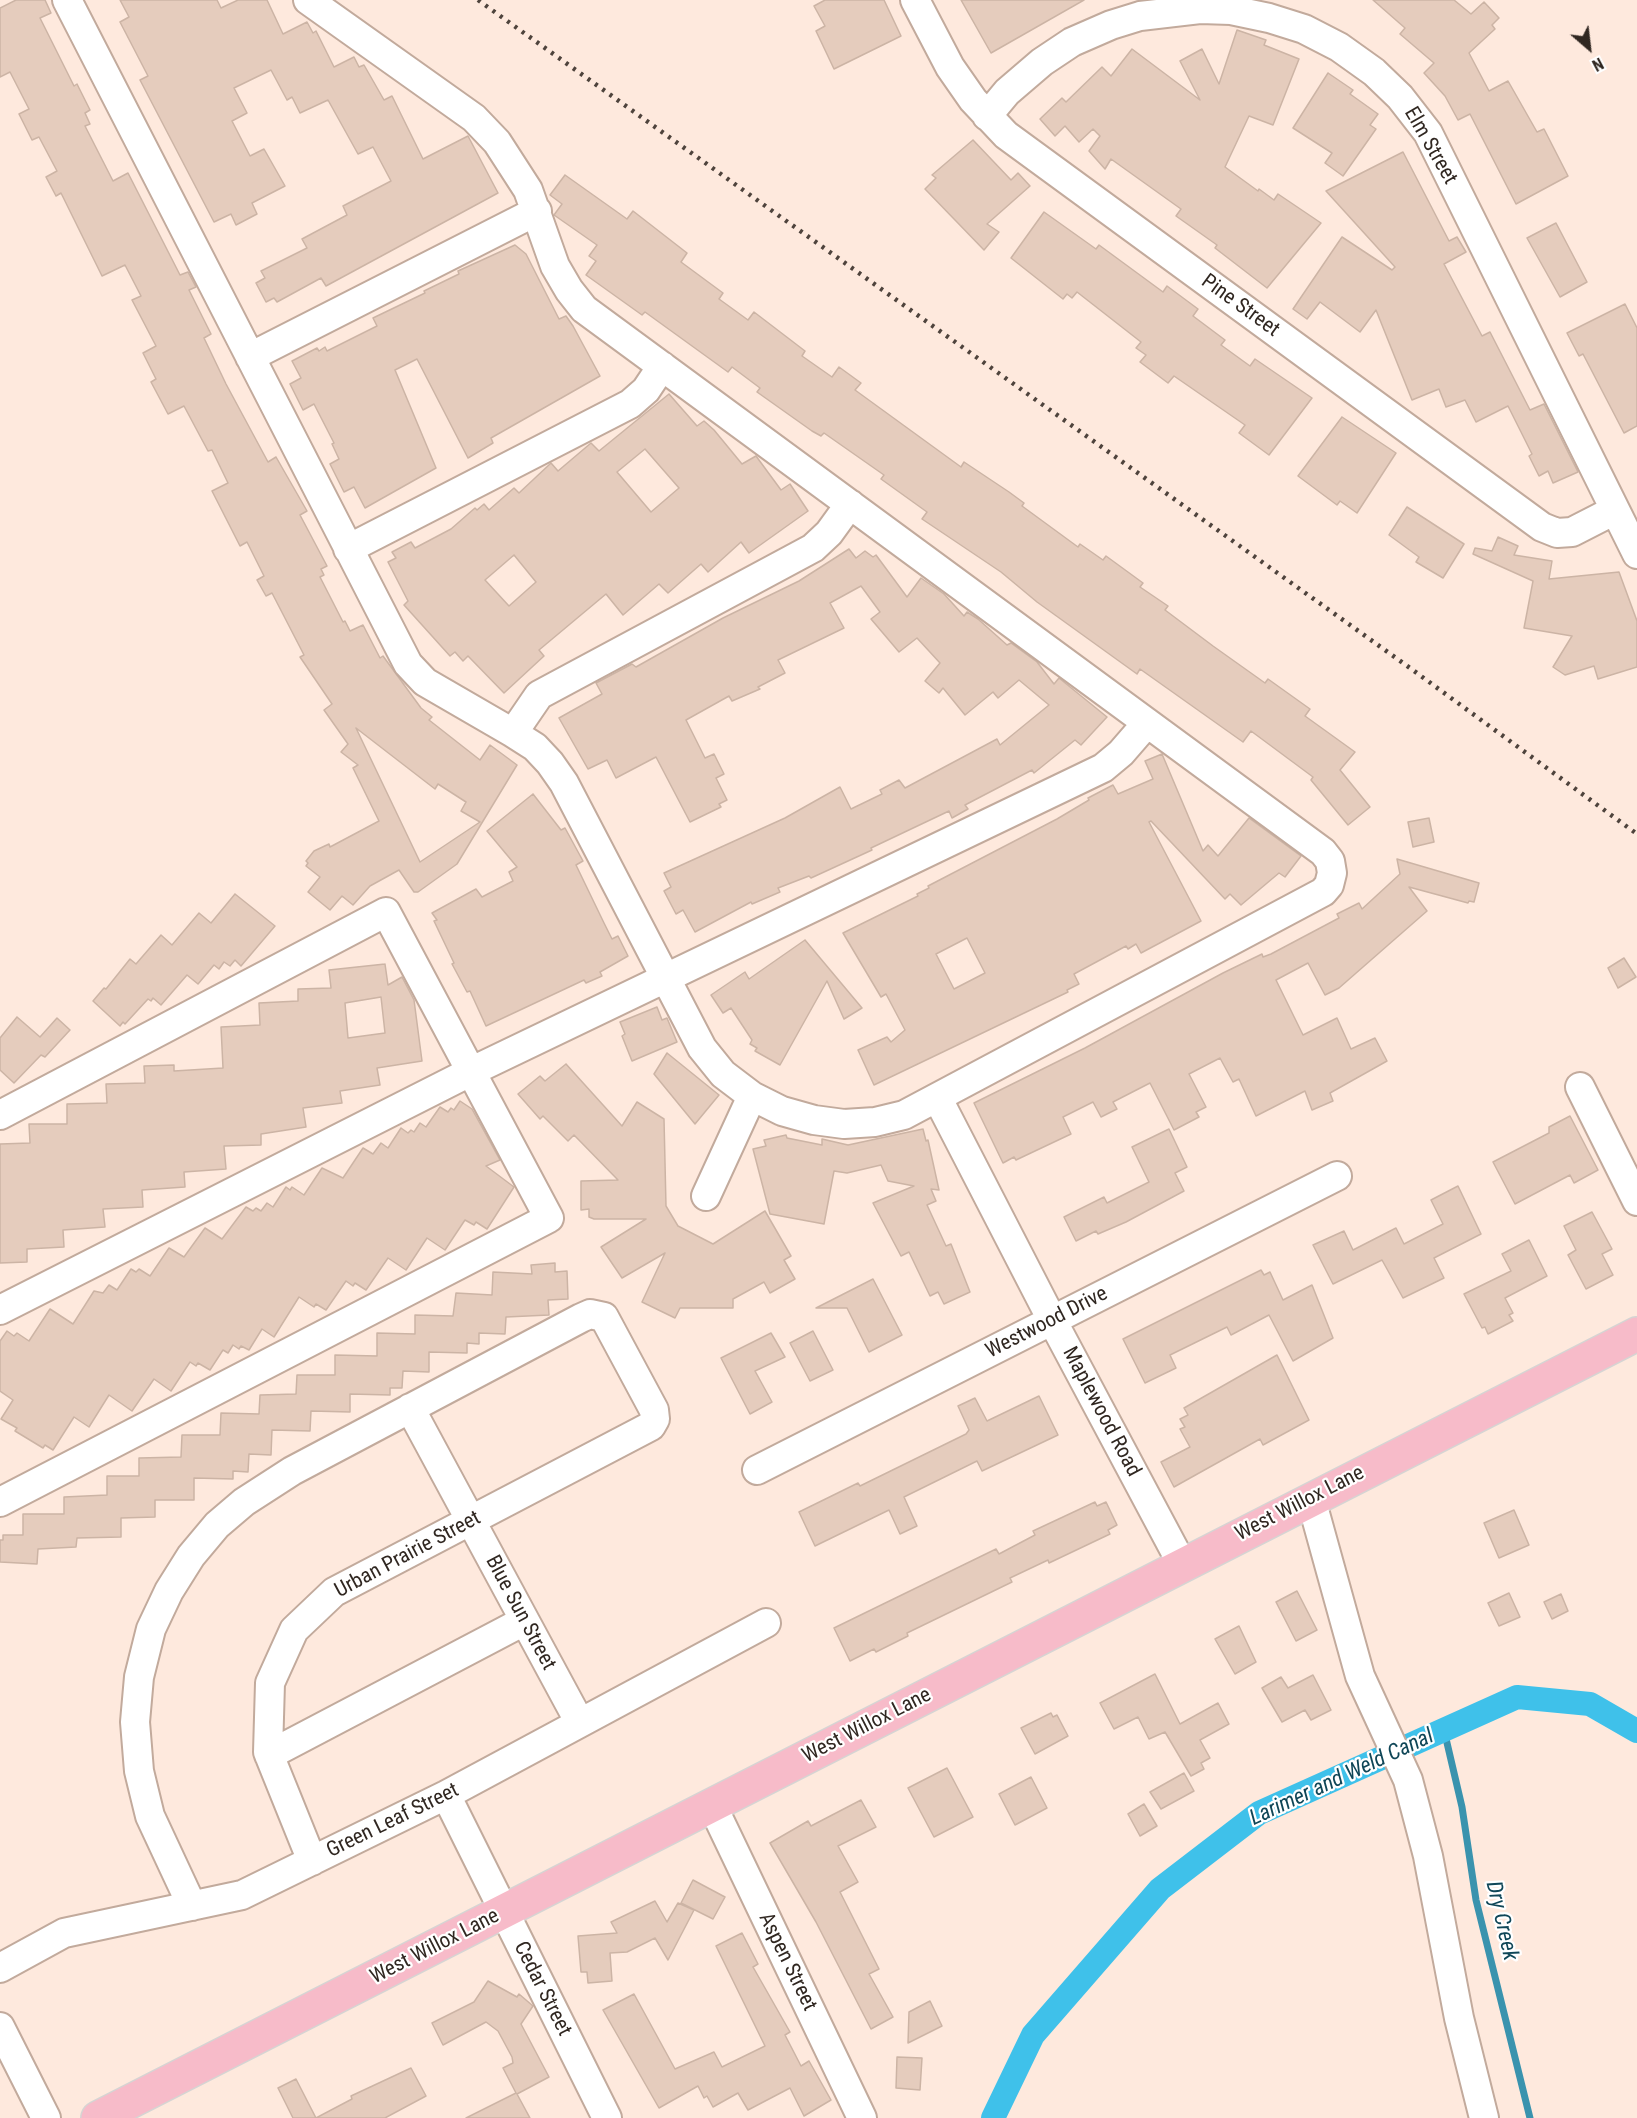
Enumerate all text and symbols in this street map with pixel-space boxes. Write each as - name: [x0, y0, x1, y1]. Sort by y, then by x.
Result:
- north arrow: [1559, 18, 1619, 78]
- text: N: [1589, 54, 1606, 75]
- street label: Elm Street: [1398, 103, 1462, 189]
- street label: Pine Street: [1196, 269, 1284, 343]
- street label: Westwood Drive: [982, 1282, 1112, 1364]
- street label: Maplewood Road: [1056, 1343, 1146, 1481]
- street label: West Willox Lane: [1231, 1461, 1369, 1547]
- street label: Urban Prairie Street: [331, 1506, 485, 1604]
- street label: Blue Sun Street: [479, 1551, 561, 1675]
- street label: West Willox Lane: [798, 1683, 936, 1769]
- water label: Larimer and Weld Canal: [1246, 1724, 1438, 1832]
- street label: Green Leaf Street: [323, 1778, 463, 1864]
- water label: Dry Creek: [1479, 1879, 1523, 1963]
- street label: West Willox Lane: [366, 1904, 504, 1990]
- street label: Aspen Street: [752, 1909, 822, 2015]
- street label: Cedar Street: [507, 1938, 577, 2040]

